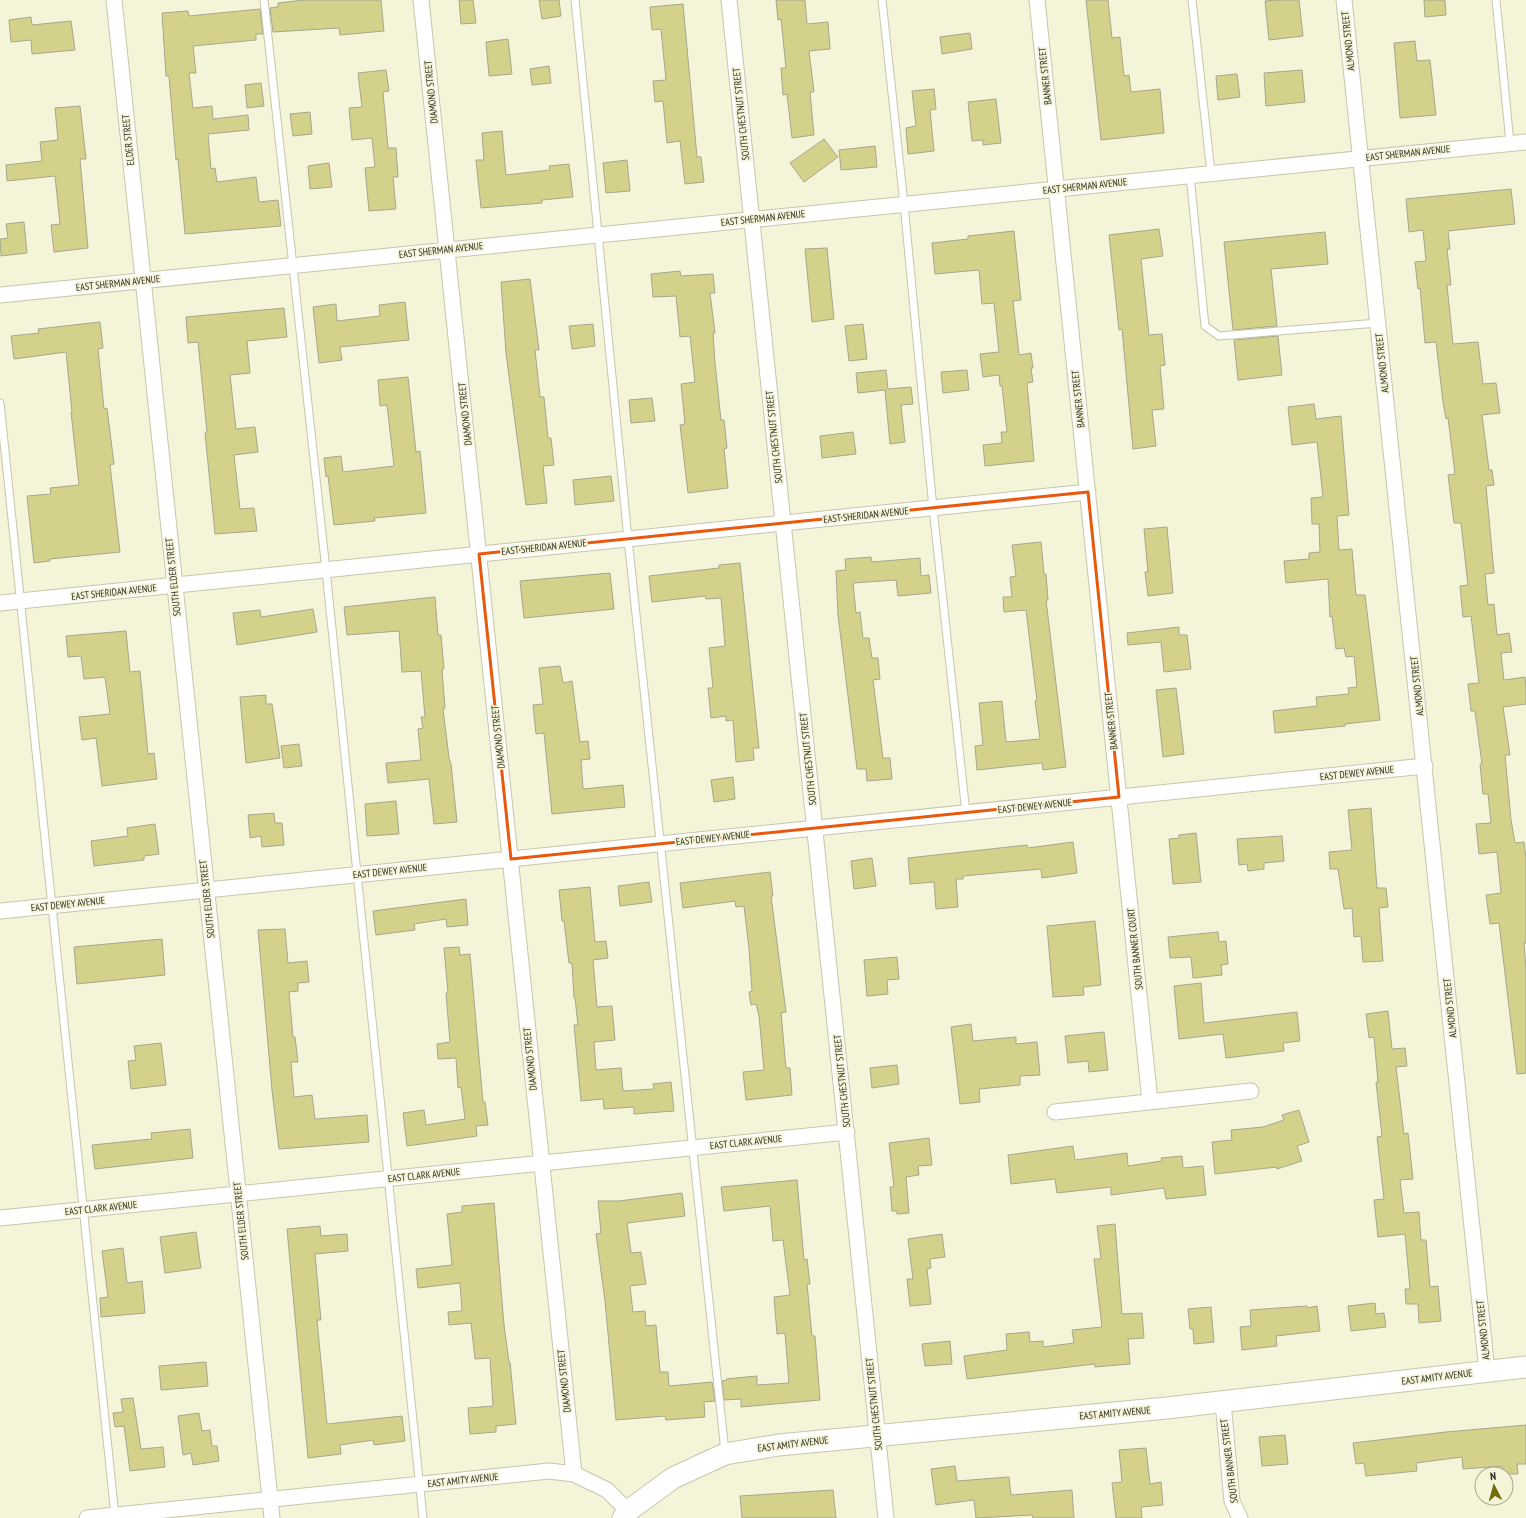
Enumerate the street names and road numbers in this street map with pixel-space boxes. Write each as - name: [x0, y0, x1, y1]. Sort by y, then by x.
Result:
- street label: ALMOND STREET: [1338, 10, 1358, 72]
- street label: BANNER STREET: [1035, 46, 1054, 106]
- street label: DIAMOND STREET: [421, 59, 441, 124]
- street label: SOUTH CHESTNUT STREET: [730, 66, 752, 161]
- street label: ELDER STREET: [119, 113, 137, 166]
- street label: EAST SHERMAN AVENUE: [1365, 142, 1451, 164]
- street label: EAST SHERMAN AVENUE: [1042, 175, 1128, 197]
- street label: EAST SHERMAN AVENUE: [720, 207, 806, 229]
- street label: EAST SHERMAN AVENUE: [398, 239, 484, 261]
- street label: EAST SHERMAN AVENUE: [75, 272, 161, 294]
- street label: ALMOND STREET: [1372, 332, 1392, 394]
- street label: BANNER STREET: [1068, 369, 1087, 429]
- street label: DIAMOND STREET: [455, 381, 475, 446]
- street label: SOUTH CHESTNUT STREET: [763, 389, 785, 484]
- street label: EAST SHERIDAN AVENUE: [823, 504, 909, 526]
- street label: EAST SHERIDAN AVENUE: [501, 536, 587, 558]
- street label: SOUTH ELDER STREET: [162, 537, 184, 617]
- street label: EAST SHERIDAN AVENUE: [71, 581, 157, 603]
- street label: ALMOND STREET: [1407, 655, 1427, 717]
- street label: BANNER STREET: [1101, 691, 1120, 751]
- street label: DIAMOND STREET: [488, 704, 508, 769]
- street label: SOUTH CHESTNUT STREET: [797, 711, 819, 806]
- street label: EAST DEWEY AVENUE: [1319, 763, 1395, 783]
- street label: EAST DEWEY AVENUE: [997, 796, 1073, 816]
- street label: EAST DEWEY AVENUE: [675, 828, 751, 848]
- street label: SOUTH ELDER STREET: [196, 859, 218, 939]
- street label: EAST DEWEY AVENUE: [352, 861, 428, 881]
- street label: EAST DEWEY AVENUE: [30, 894, 106, 914]
- street label: SOUTH BANNER COURT: [1124, 907, 1146, 991]
- street label: ALMOND STREET: [1440, 977, 1460, 1039]
- street label: DIAMOND STREET: [520, 1026, 540, 1091]
- street label: SOUTH CHESTNUT STREET: [831, 1033, 853, 1128]
- street label: EAST CLARK AVENUE: [709, 1132, 783, 1152]
- street label: EAST CLARK AVENUE: [387, 1165, 461, 1185]
- street label: SOUTH ELDER STREET: [230, 1181, 252, 1261]
- street label: EAST CLARK AVENUE: [64, 1198, 138, 1218]
- street label: ALMOND STREET: [1473, 1299, 1493, 1361]
- street label: DIAMOND STREET: [554, 1348, 574, 1413]
- street label: SOUTH CHESTNUT STREET: [863, 1356, 885, 1451]
- street label: EAST AMITY AVENUE: [1401, 1366, 1473, 1388]
- street label: EAST AMITY AVENUE: [1079, 1403, 1151, 1423]
- street label: SOUTH BANNER STREET: [1217, 1418, 1241, 1504]
- street label: EAST AMITY AVENUE: [757, 1433, 829, 1455]
- street label: EAST AMITY AVENUE: [427, 1470, 499, 1490]

